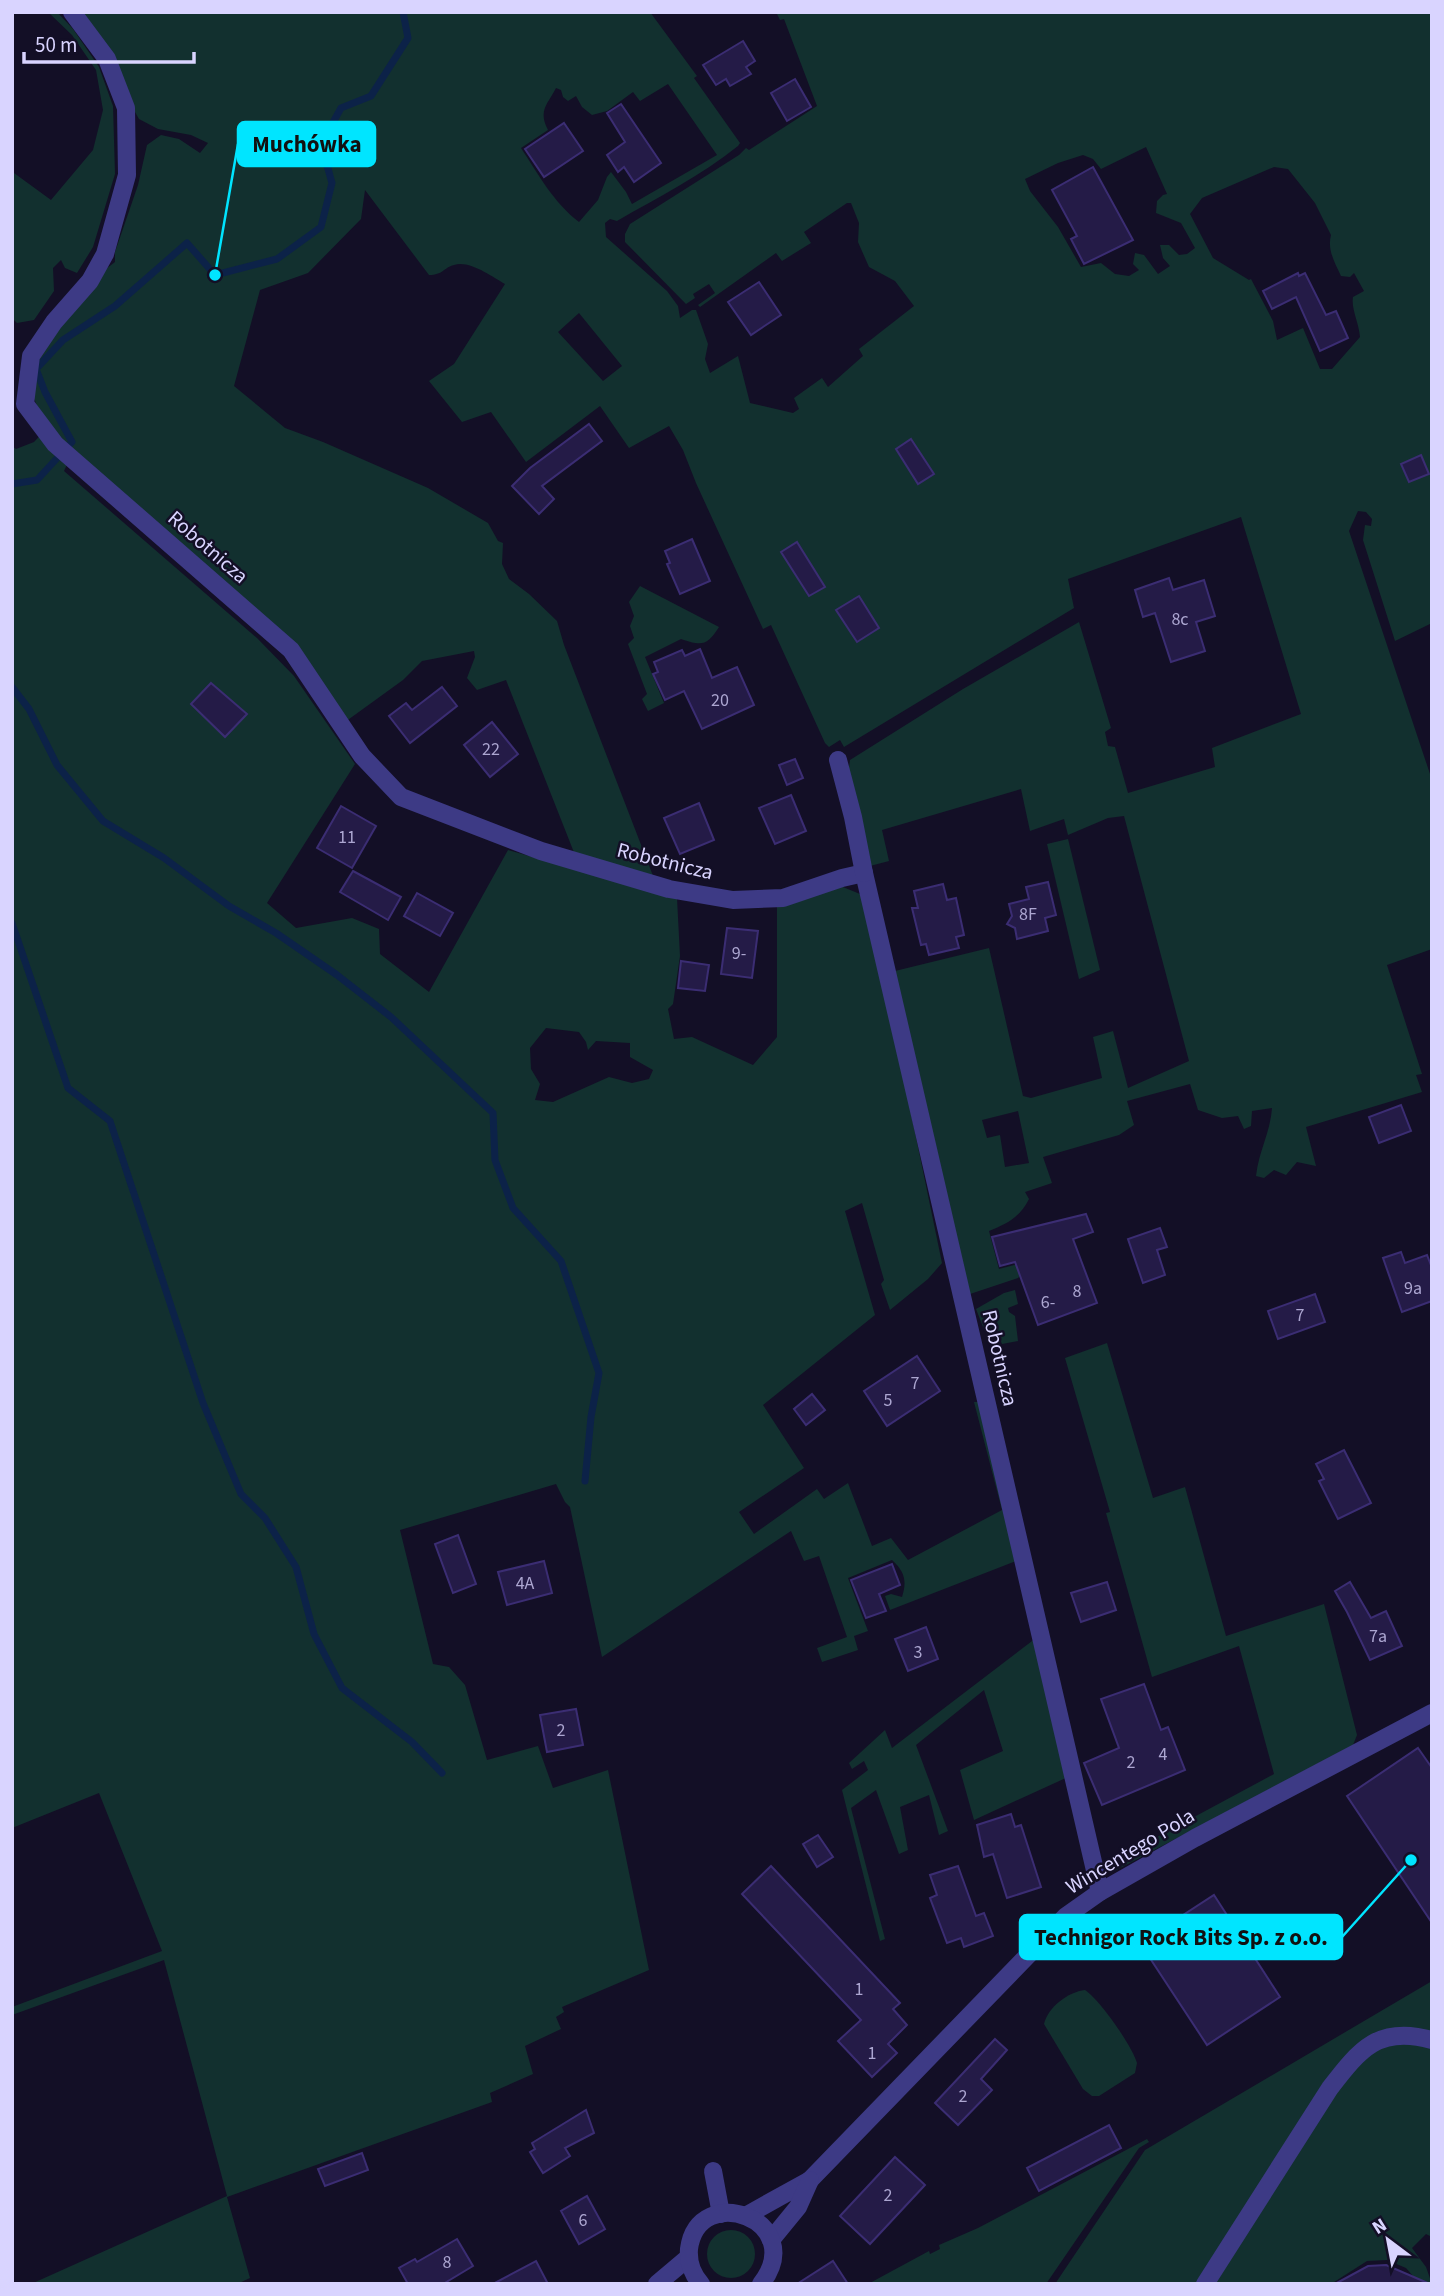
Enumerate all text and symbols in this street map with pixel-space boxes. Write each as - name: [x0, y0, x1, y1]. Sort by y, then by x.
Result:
- scale bar: [24, 21, 194, 65]
- text: 50 m: [35, 30, 77, 60]
- callout: Muchówka: [238, 122, 375, 166]
- text: Muchówka: [252, 128, 362, 161]
- street label: Robotnicza: [161, 503, 255, 591]
- house number: 8c: [1171, 607, 1189, 632]
- house number: 20: [711, 688, 729, 713]
- house number: 22: [482, 737, 500, 762]
- house number: 11: [338, 825, 356, 850]
- street label: Robotnicza: [614, 835, 716, 887]
- house number: 8F: [1019, 902, 1037, 927]
- house number: 9-: [732, 941, 746, 966]
- house number: 9a: [1404, 1276, 1422, 1301]
- house number: 8: [1073, 1279, 1082, 1304]
- house number: 6-: [1041, 1290, 1055, 1315]
- house number: 7: [1296, 1303, 1305, 1328]
- street label: Robotnicza: [974, 1307, 1026, 1409]
- house number: 7: [911, 1371, 920, 1396]
- house number: 5: [884, 1388, 893, 1413]
- house number: 4A: [516, 1571, 535, 1596]
- house number: 7a: [1369, 1624, 1387, 1649]
- house number: 3: [914, 1640, 923, 1665]
- house number: 2: [557, 1718, 566, 1743]
- house number: 4: [1159, 1742, 1168, 1767]
- house number: 2: [1127, 1750, 1136, 1775]
- street label: Wincentego Pola: [1060, 1801, 1200, 1901]
- callout: Technigor Rock Bits Sp. z o.o.: [1020, 1915, 1342, 1959]
- text: Technigor Rock Bits Sp. z o.o.: [1034, 1921, 1328, 1954]
- house number: 1: [855, 1977, 863, 2002]
- house number: 1: [868, 2041, 876, 2066]
- house number: 2: [959, 2084, 968, 2109]
- house number: 2: [884, 2183, 893, 2208]
- north arrow: [1353, 2205, 1423, 2275]
- house number: 6: [579, 2208, 588, 2233]
- text: N: [1367, 2212, 1392, 2242]
- house number: 8: [443, 2250, 452, 2275]

